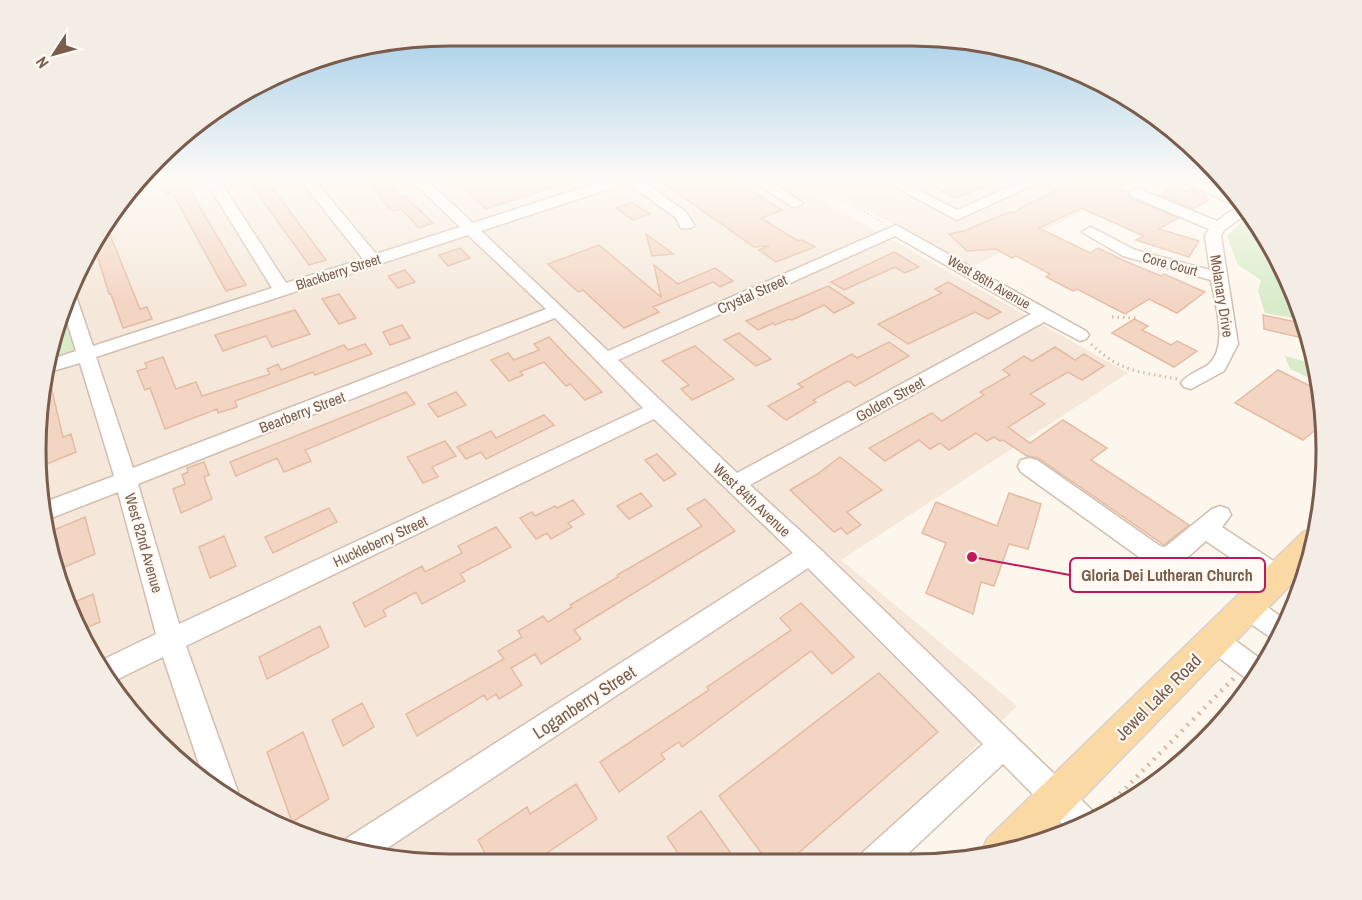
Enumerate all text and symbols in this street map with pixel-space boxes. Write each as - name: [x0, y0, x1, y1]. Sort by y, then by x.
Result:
- north arrow: [24, 24, 84, 84]
- text: N: [30, 53, 54, 73]
- street label: Core Court: [1141, 248, 1199, 280]
- street label: Blackberry Street: [293, 250, 383, 294]
- street label: West 86th Avenue: [944, 251, 1034, 313]
- street label: Molanary Drive: [1205, 253, 1239, 339]
- street label: Crystal Street: [714, 269, 791, 319]
- street label: Golden Street: [852, 371, 929, 427]
- street label: Bearberry Street: [256, 386, 348, 438]
- street label: West 84th Avenue: [708, 458, 796, 542]
- street label: West 82nd Avenue: [120, 491, 168, 595]
- street label: Huckleberry Street: [329, 510, 431, 572]
- callout: Gloria Dei Lutheran Church: [1070, 558, 1265, 592]
- text: Gloria Dei Lutheran Church: [1081, 564, 1253, 586]
- street label: Jewel Lake Road: [1109, 648, 1207, 746]
- street label: Loganberry Street: [528, 659, 640, 745]

